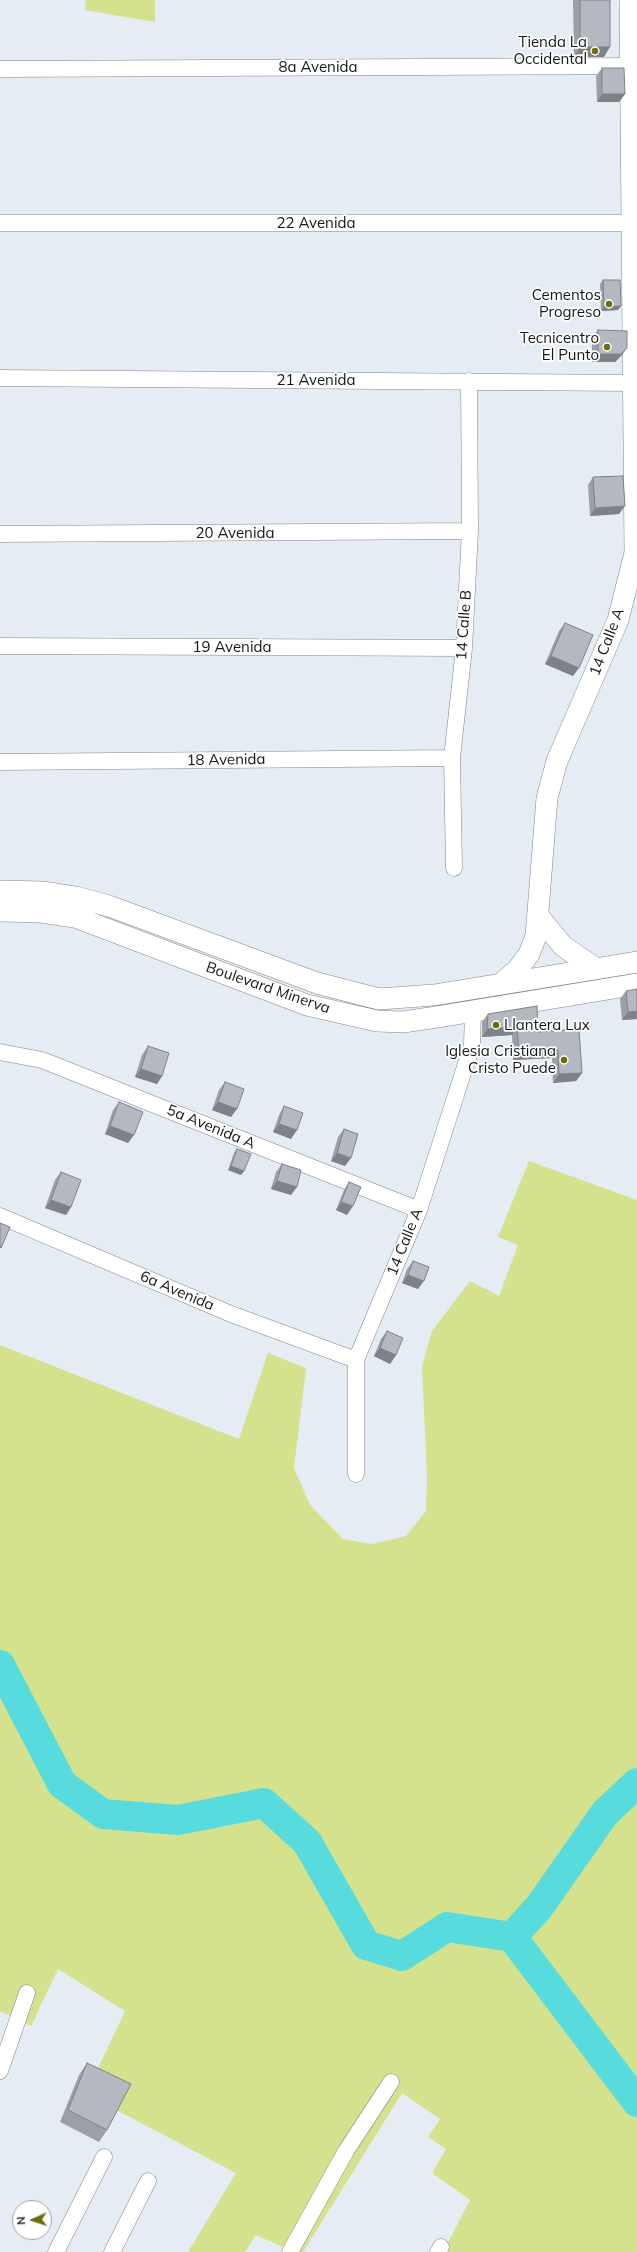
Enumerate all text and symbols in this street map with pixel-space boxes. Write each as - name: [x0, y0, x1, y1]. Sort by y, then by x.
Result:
- place label: Tienda La Occidental: [513, 33, 587, 68]
- marker: Tienda La Occidental: [590, 46, 600, 56]
- street label: 8a Avenida: [279, 58, 357, 76]
- street label: 22 Avenida: [277, 214, 355, 232]
- place label: Cementos Progreso: [532, 286, 601, 321]
- marker: Cementos Progreso: [604, 299, 614, 309]
- place label: Tecnicentro El Punto: [520, 329, 599, 364]
- marker: Tecnicentro El Punto: [602, 342, 612, 352]
- street label: 21 Avenida: [277, 371, 355, 389]
- street label: 20 Avenida: [196, 524, 274, 542]
- street label: 14 Calle B: [453, 589, 475, 661]
- street label: 14 Calle A: [586, 606, 628, 678]
- street label: 19 Avenida: [193, 638, 271, 656]
- street label: 18 Avenida: [186, 750, 266, 770]
- street label: Boulevard Minerva: [204, 958, 332, 1018]
- place label: Llantera Lux: [504, 1016, 590, 1034]
- marker: Llantera Lux: [491, 1020, 501, 1030]
- place label: Iglesia Cristiana Cristo Puede: [445, 1042, 556, 1077]
- marker: Iglesia Cristiana Cristo Puede: [559, 1055, 569, 1065]
- street label: 5a Avenida A: [164, 1101, 258, 1153]
- street label: 14 Calle A: [383, 1206, 427, 1278]
- street label: 6a Avenida: [137, 1267, 217, 1315]
- north arrow: [12, 2200, 52, 2240]
- text: N: [14, 2216, 28, 2225]

